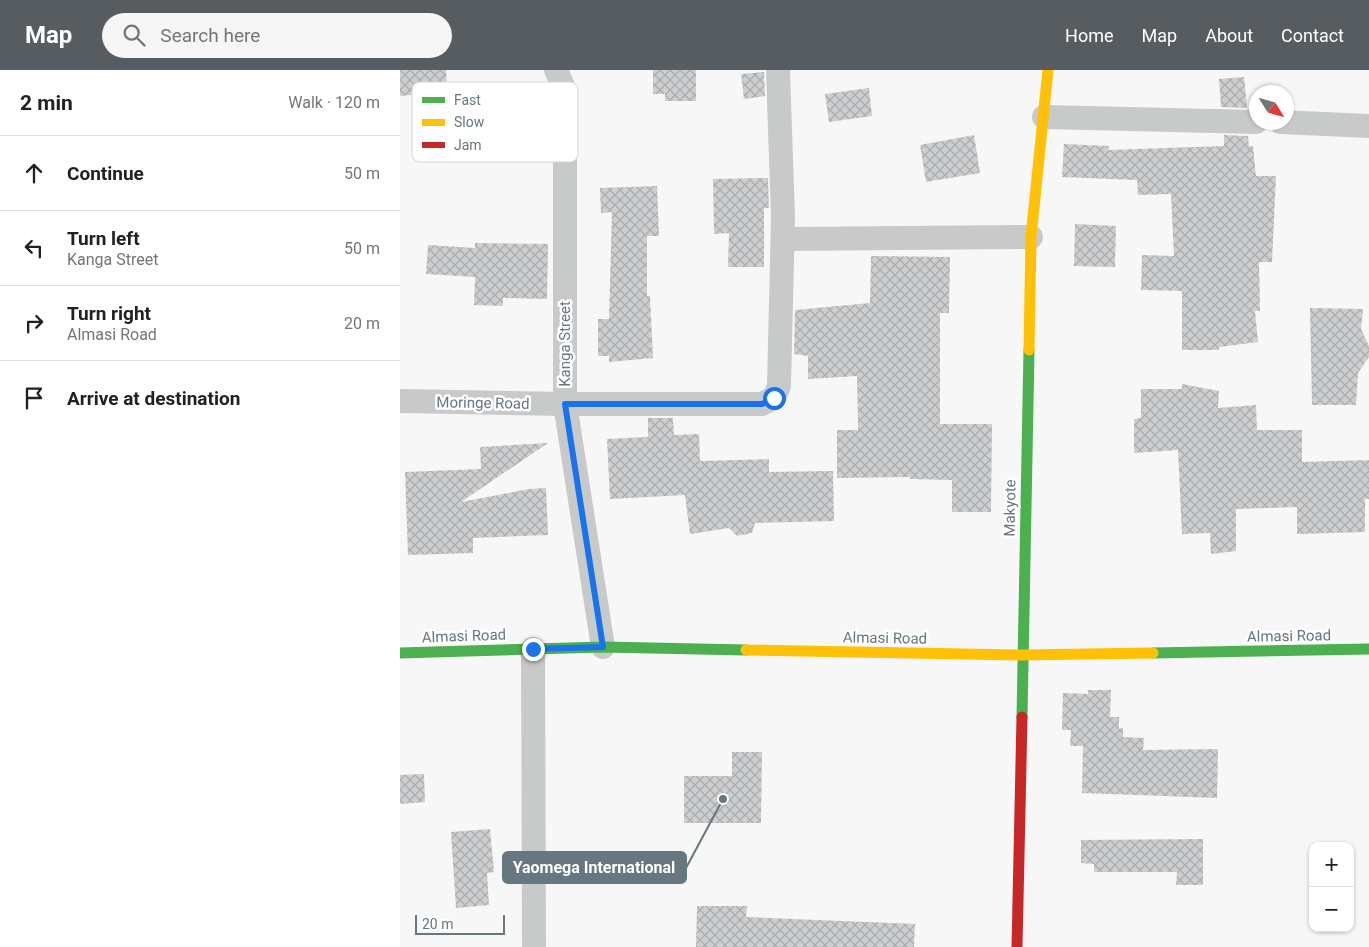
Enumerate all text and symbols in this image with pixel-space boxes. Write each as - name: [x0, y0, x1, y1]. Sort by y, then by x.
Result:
- search box: [102, 13, 452, 58]
- text: Map: [25, 21, 72, 49]
- icon: search: [120, 21, 148, 49]
- text: Search here: [160, 24, 260, 47]
- text: Home: [1065, 25, 1114, 46]
- text: Map: [1142, 25, 1177, 46]
- text: About: [1205, 25, 1253, 46]
- text: Contact: [1281, 25, 1344, 46]
- legend: [412, 82, 578, 162]
- north arrow: [1249, 85, 1294, 130]
- text: 2 min: [20, 91, 73, 115]
- text: Fast: [454, 92, 481, 108]
- text: Walk · 120 m: [288, 93, 380, 112]
- text: Slow: [454, 114, 485, 130]
- text: Jam: [454, 137, 482, 153]
- icon: ahead: [20, 159, 48, 187]
- text: Continue: [67, 162, 144, 185]
- text: 50 m: [344, 164, 380, 183]
- text: Turn left: [67, 227, 140, 250]
- icon: left: [20, 234, 48, 262]
- text: 50 m: [344, 239, 380, 258]
- text: Kanga Street: [67, 250, 158, 269]
- street label: Kanga Street: [556, 301, 574, 387]
- text: Turn right: [67, 302, 151, 325]
- icon: right: [20, 309, 48, 337]
- text: 20 m: [344, 314, 380, 333]
- text: Almasi Road: [67, 325, 157, 344]
- icon: arrive: [20, 384, 48, 412]
- text: Arrive at destination: [67, 387, 240, 410]
- route start: [763, 387, 786, 410]
- street label: Moringe Road: [436, 393, 530, 413]
- street label: Makyote: [1001, 479, 1019, 537]
- street label: Almasi Road: [422, 626, 506, 646]
- street label: Almasi Road: [1247, 626, 1331, 646]
- street label: Almasi Road: [843, 628, 927, 648]
- route end: [522, 638, 545, 661]
- map controls: [1309, 842, 1354, 932]
- button: +: [1309, 842, 1354, 887]
- callout: Yaomega International: [503, 852, 686, 883]
- text: Yaomega International: [513, 858, 675, 877]
- button: −: [1309, 887, 1354, 932]
- scale bar: [415, 912, 505, 935]
- text: 20 m: [422, 916, 454, 932]

